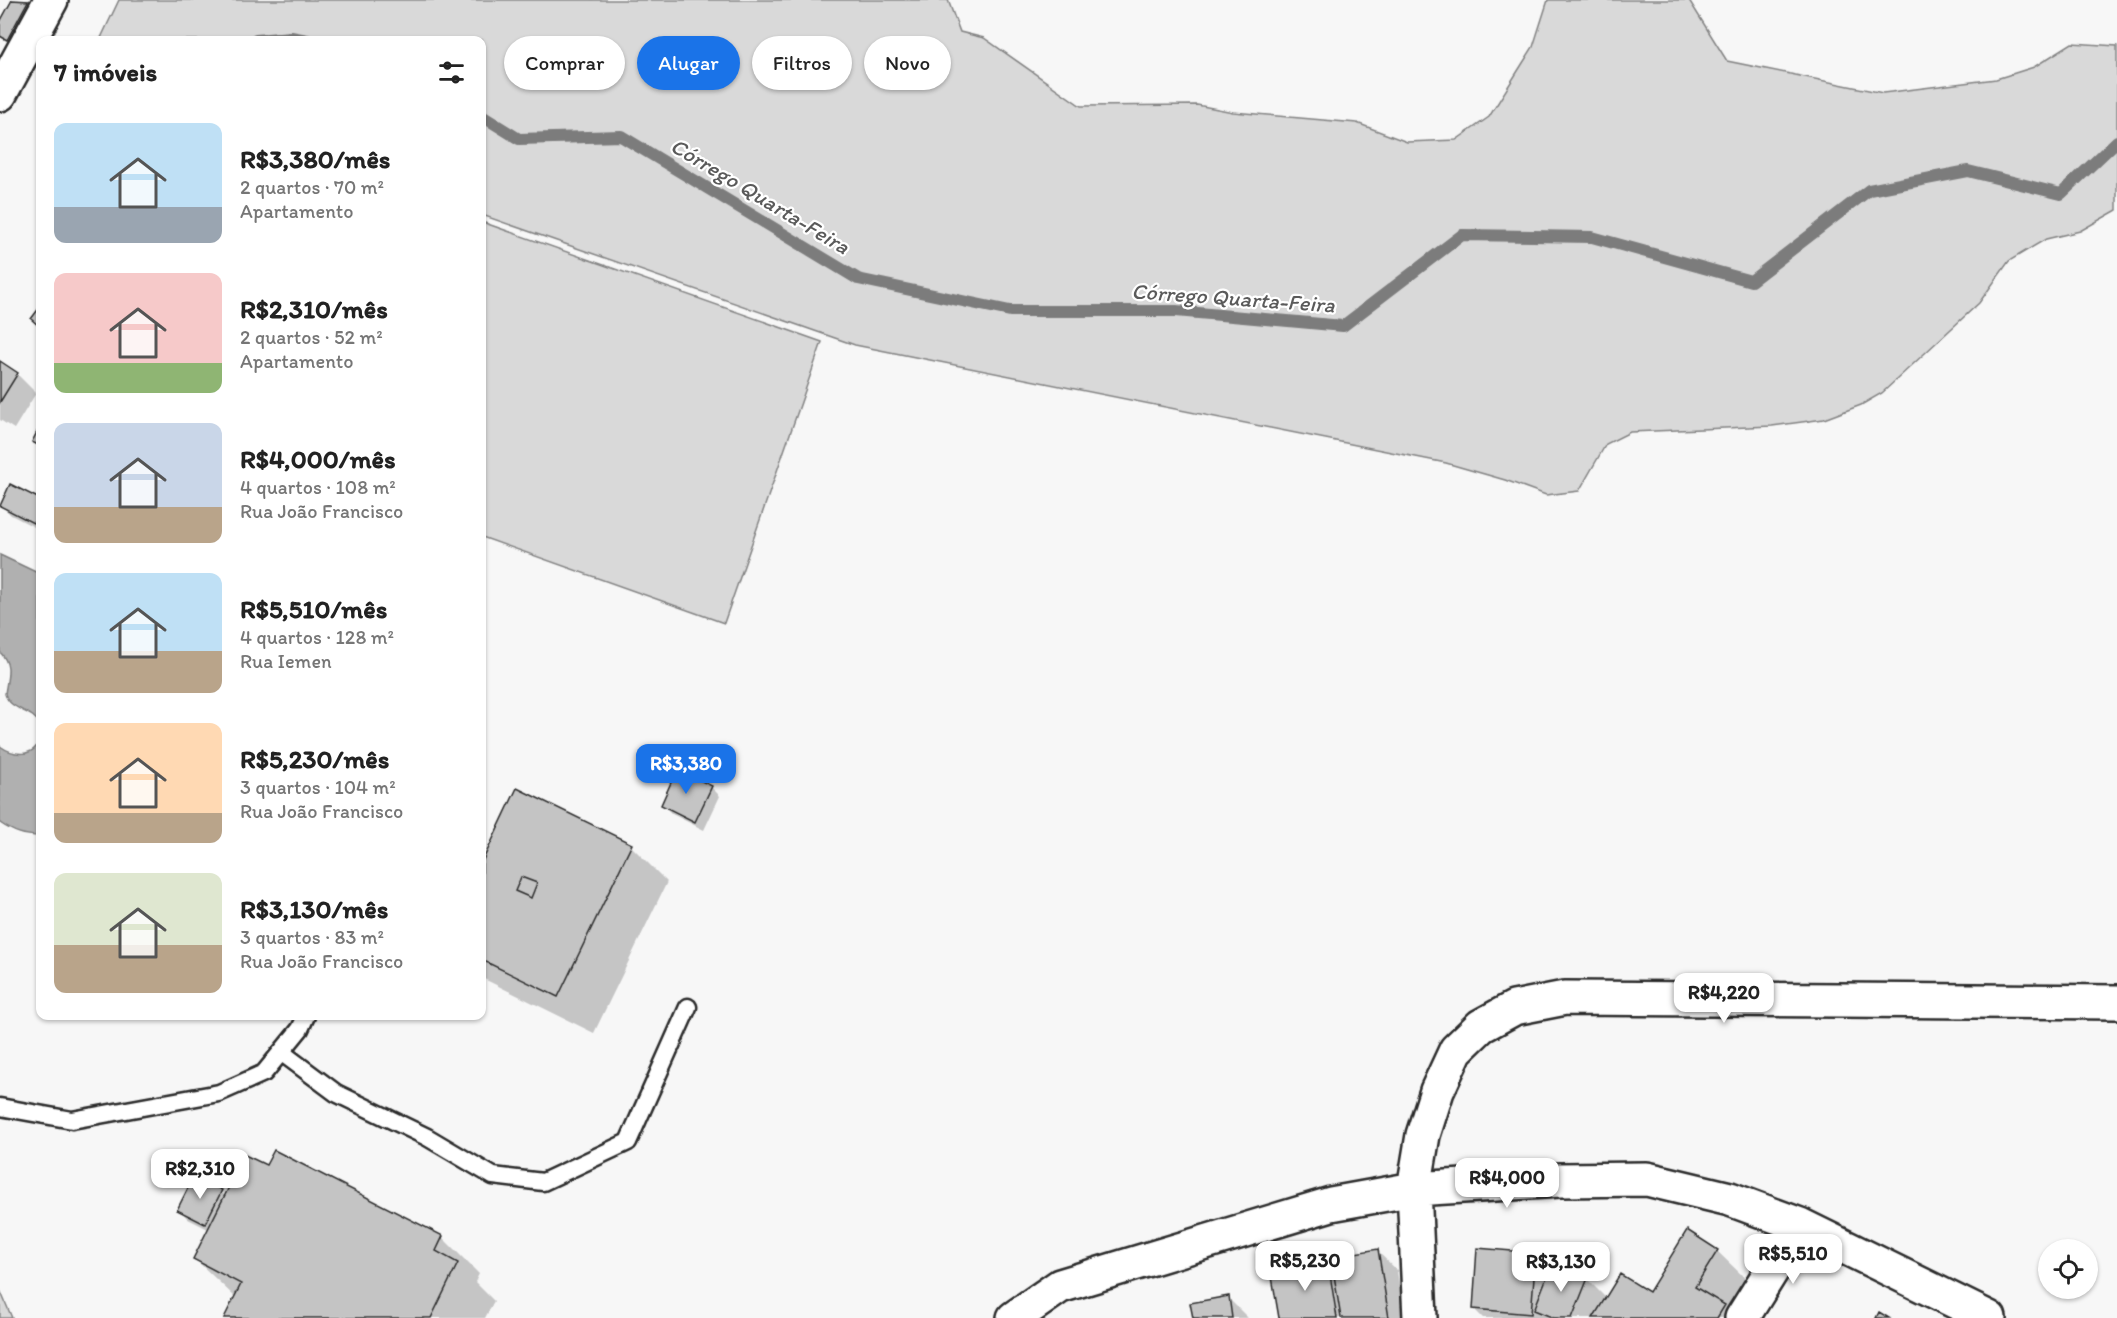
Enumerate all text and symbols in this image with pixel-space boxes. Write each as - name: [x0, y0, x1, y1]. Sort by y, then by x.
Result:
- chip: Comprar: [504, 36, 625, 90]
- chip: Alugar: [637, 36, 740, 90]
- chip: Filtros: [752, 36, 852, 90]
- chip: Novo: [864, 36, 951, 90]
- text: 7 imóveis: [54, 56, 157, 88]
- icon: filters: [435, 56, 468, 89]
- water label: Córrego Quarta-Feira: [666, 132, 855, 261]
- text: R$3,380/mês: [240, 143, 390, 175]
- icon: home: [102, 147, 174, 219]
- text: 2 quartos · 70 m²: [240, 175, 384, 199]
- text: Apartamento: [240, 199, 354, 223]
- water label: Córrego Quarta-Feira: [1130, 277, 1337, 319]
- text: R$2,310/mês: [240, 293, 388, 325]
- icon: home: [102, 297, 174, 369]
- text: 2 quartos · 52 m²: [240, 325, 383, 349]
- text: Apartamento: [240, 349, 354, 373]
- text: R$4,000/mês: [240, 443, 396, 475]
- icon: home: [102, 447, 174, 519]
- text: 4 quartos · 108 m²: [240, 475, 396, 499]
- text: Rua João Francisco: [240, 499, 403, 523]
- text: R$5,510/mês: [240, 593, 387, 625]
- icon: home: [102, 597, 174, 669]
- text: 4 quartos · 128 m²: [240, 625, 394, 649]
- text: Rua Iemen: [240, 649, 332, 673]
- text: R$5,230/mês: [240, 743, 389, 775]
- pin: R$3,380: [631, 744, 741, 795]
- icon: home: [102, 747, 174, 819]
- text: R$3,380: [650, 751, 722, 775]
- text: 3 quartos · 104 m²: [240, 775, 396, 799]
- text: Rua João Francisco: [240, 799, 403, 823]
- text: R$3,130/mês: [240, 893, 388, 925]
- icon: home: [102, 897, 174, 969]
- text: 3 quartos · 83 m²: [240, 925, 384, 949]
- text: Rua João Francisco: [240, 949, 403, 973]
- pin: R$4,220: [1669, 973, 1779, 1024]
- text: R$4,220: [1688, 980, 1760, 1004]
- pin: R$2,310: [145, 1149, 255, 1200]
- text: R$2,310: [165, 1156, 235, 1180]
- pin: R$4,000: [1452, 1158, 1562, 1209]
- text: R$4,000: [1469, 1165, 1545, 1189]
- pin: R$5,510: [1738, 1234, 1848, 1285]
- map controls: [2038, 1239, 2098, 1299]
- button: locate: [2038, 1239, 2098, 1299]
- pin: R$5,230: [1250, 1241, 1360, 1292]
- text: R$5,510: [1758, 1241, 1828, 1265]
- pin: R$3,130: [1506, 1242, 1616, 1293]
- text: R$5,230: [1269, 1248, 1341, 1272]
- text: R$3,130: [1526, 1249, 1596, 1273]

